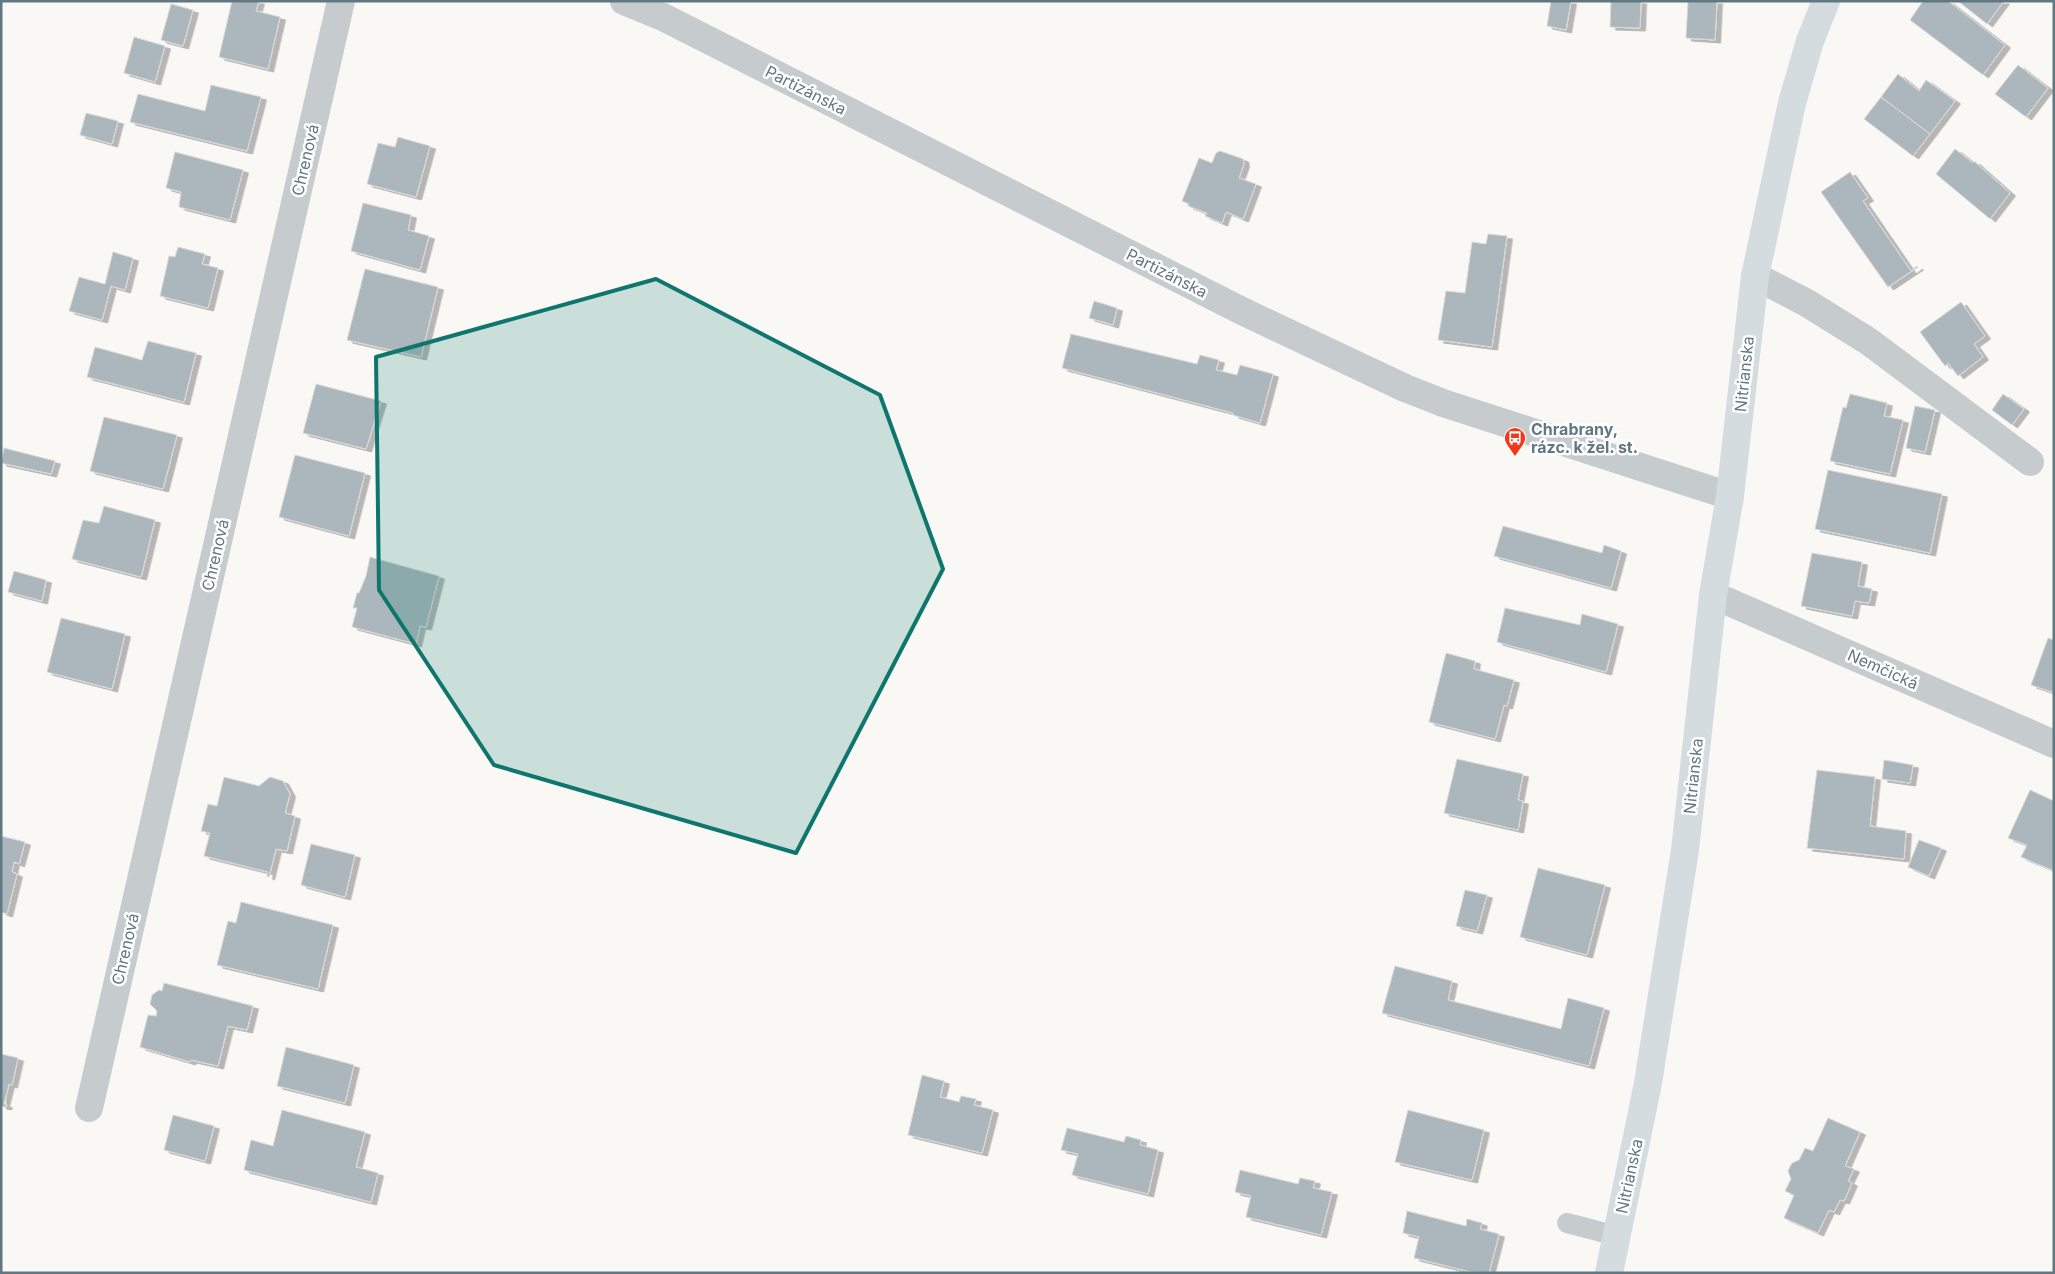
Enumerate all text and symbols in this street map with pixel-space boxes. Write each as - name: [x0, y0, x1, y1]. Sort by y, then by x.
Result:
- street label: Partizánska: [762, 61, 850, 119]
- street label: Chrenová: [287, 122, 323, 198]
- street label: Partizánska: [1123, 244, 1211, 302]
- street label: Nitrianska: [1730, 335, 1758, 413]
- place label: Chrabrany, rázc. k žel. st.: [1531, 419, 1638, 457]
- bus stop icon: Chrabrany, rázc. k žel. st.: [1503, 426, 1527, 457]
- street label: Chrenová: [197, 517, 233, 593]
- street label: Nemčická: [1845, 645, 1921, 693]
- street label: Nitrianska: [1679, 737, 1707, 815]
- street label: Chrenová: [107, 911, 143, 987]
- street label: Nitrianska: [1611, 1137, 1647, 1215]

